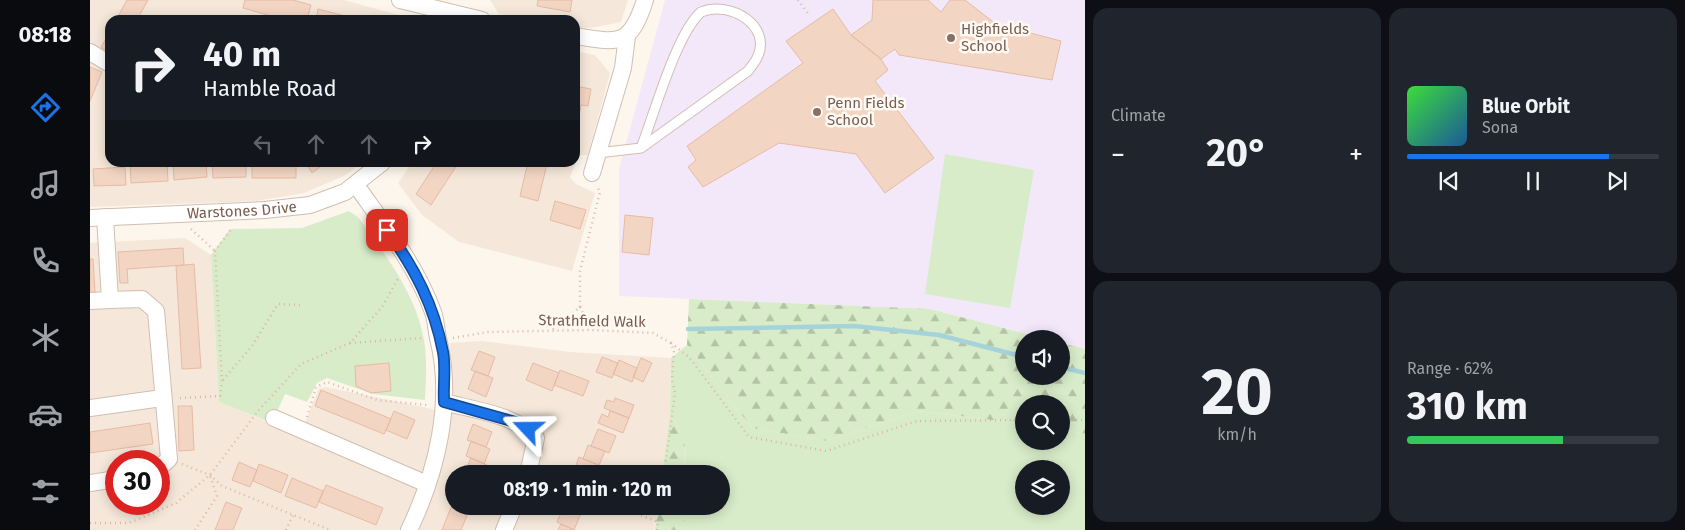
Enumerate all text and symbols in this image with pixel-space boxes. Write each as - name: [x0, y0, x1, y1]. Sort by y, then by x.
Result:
- place label: Highfields School: [961, 20, 1029, 55]
- text: 08:18: [18, 21, 72, 48]
- marker: Highfields School: [945, 32, 957, 44]
- text: 40 m: [203, 33, 281, 75]
- icon: right: [120, 35, 185, 100]
- text: Hamble Road: [203, 75, 337, 102]
- icon: directions: [28, 90, 63, 125]
- place label: Penn Fields School: [827, 94, 905, 129]
- text: Blue Orbit: [1482, 95, 1570, 118]
- marker: Penn Fields School: [811, 106, 823, 118]
- text: Climate: [1111, 106, 1166, 125]
- text: Sona: [1482, 118, 1518, 137]
- icon: left: [249, 130, 277, 158]
- icon: ahead: [302, 130, 330, 158]
- icon: ahead: [355, 130, 383, 158]
- icon: right: [408, 130, 436, 158]
- text: 20°: [1206, 130, 1268, 176]
- text: −: [1111, 138, 1125, 171]
- text: +: [1349, 138, 1363, 171]
- icon: music: [28, 167, 63, 202]
- icon: previous: [1435, 167, 1463, 195]
- icon: pause: [1519, 167, 1547, 195]
- icon: next: [1603, 167, 1631, 195]
- street label: Warstones Drive: [187, 198, 298, 223]
- pin: [366, 209, 408, 251]
- icon: arrive: [373, 216, 401, 244]
- icon: phone: [28, 243, 63, 278]
- street label: Strathfield Walk: [538, 311, 646, 331]
- icon: climate: [28, 320, 63, 355]
- map controls: [1015, 330, 1070, 515]
- button: sound: [1015, 330, 1070, 385]
- text: 20: [1201, 353, 1273, 431]
- text: Range · 62%: [1407, 359, 1493, 378]
- text: 310 km: [1407, 383, 1528, 429]
- button: search: [1015, 395, 1070, 450]
- icon: car: [28, 397, 63, 432]
- position arrow: [501, 402, 553, 454]
- text: km/h: [1217, 425, 1257, 444]
- speed limit sign: 30: [105, 450, 170, 515]
- button: layers: [1015, 460, 1070, 515]
- icon: filters: [28, 474, 63, 509]
- text: 08:19 · 1 min · 120 m: [503, 478, 672, 501]

